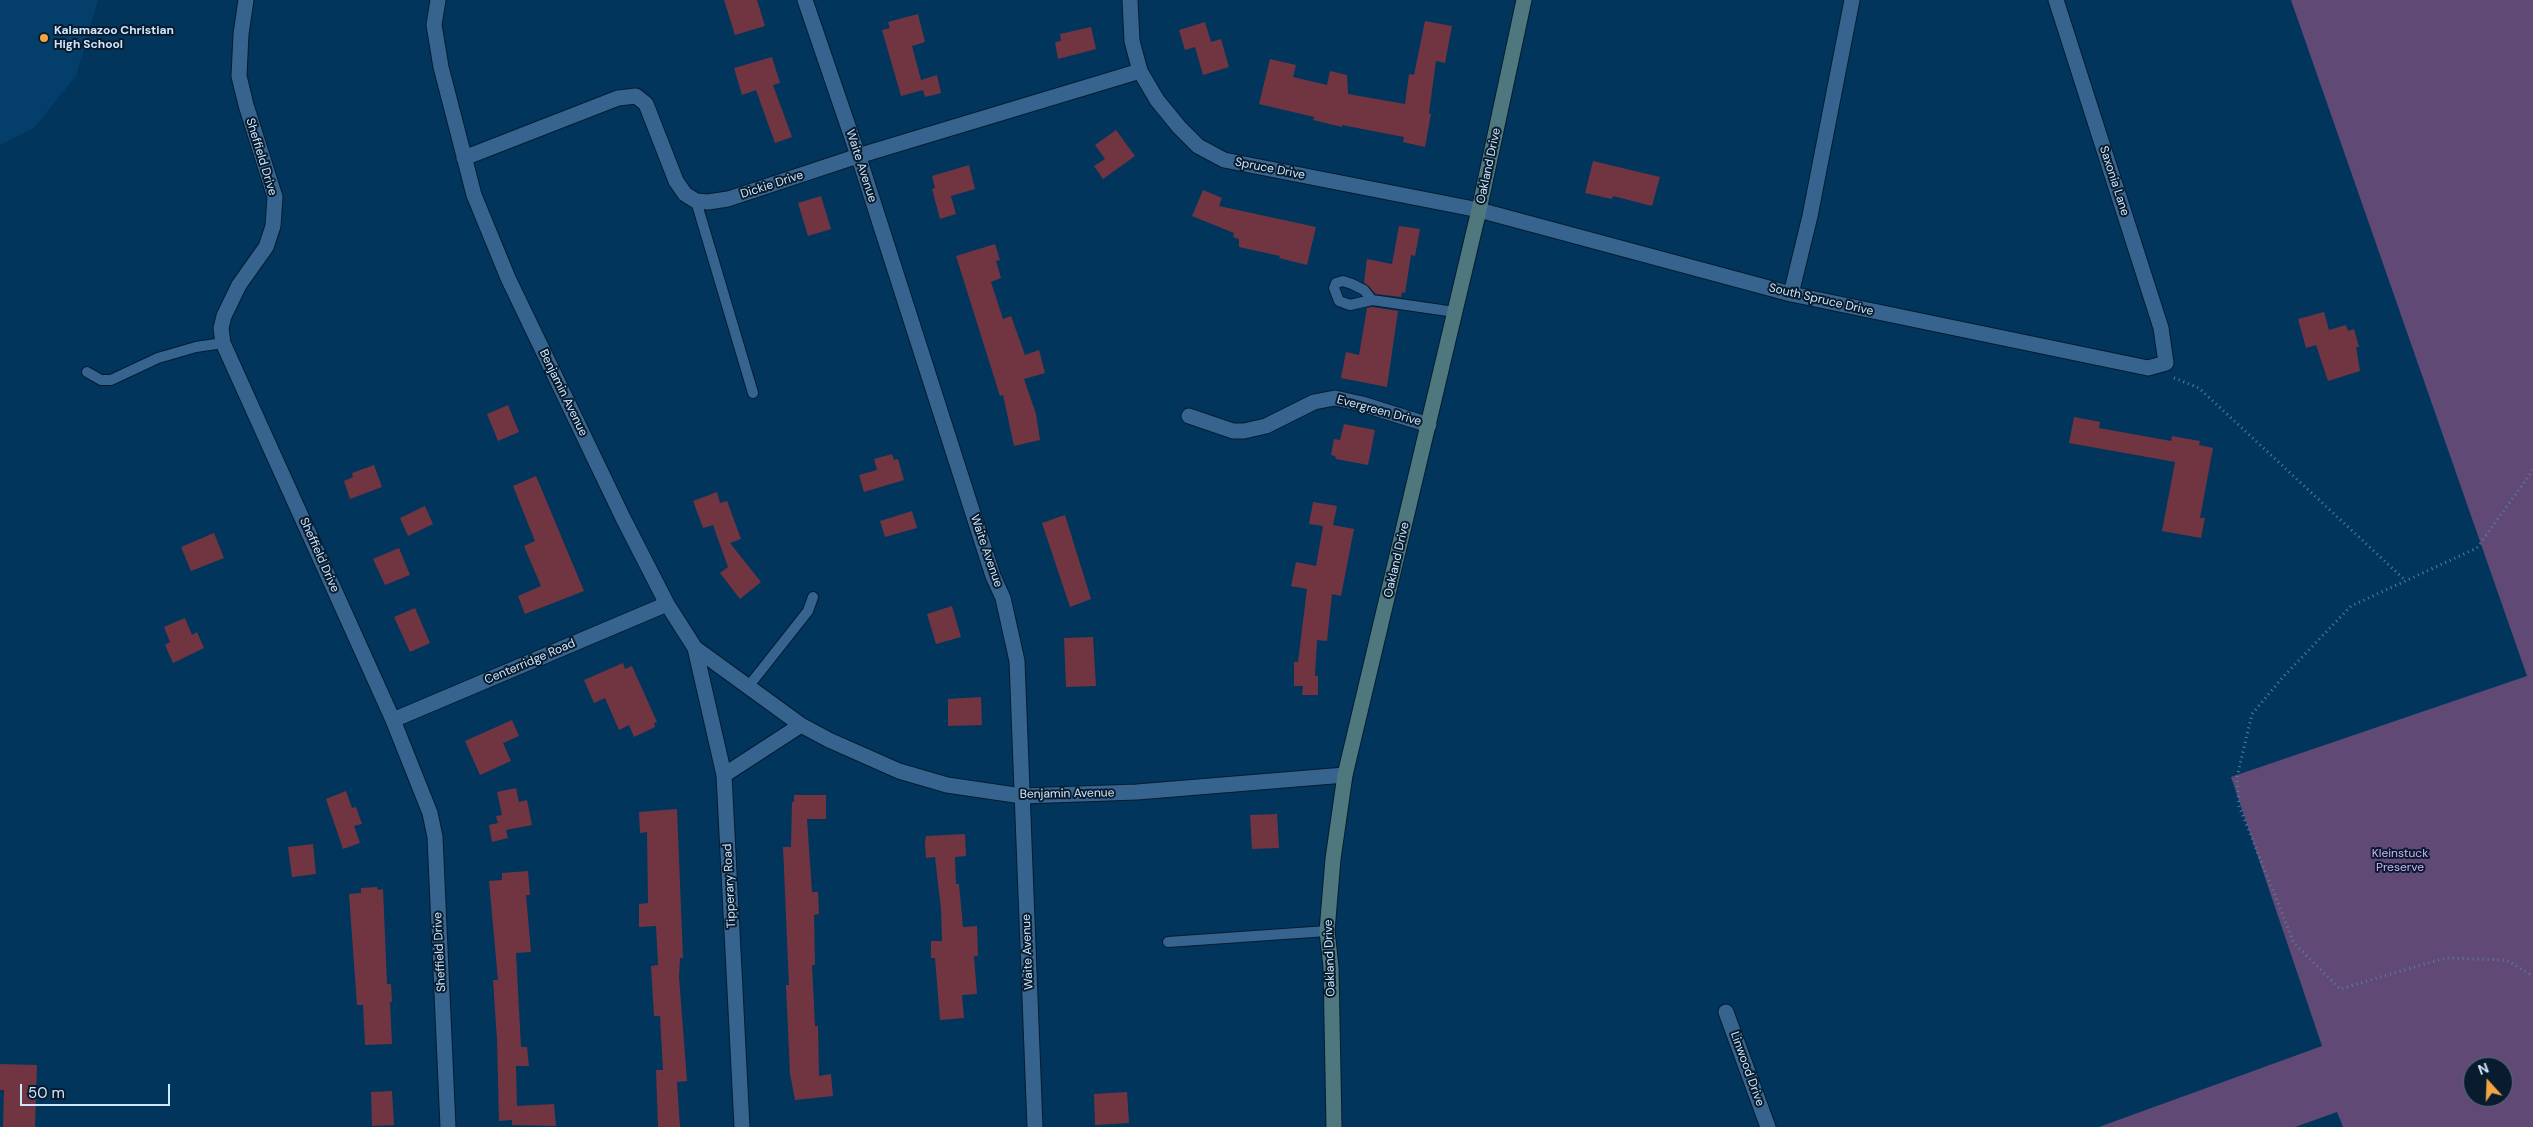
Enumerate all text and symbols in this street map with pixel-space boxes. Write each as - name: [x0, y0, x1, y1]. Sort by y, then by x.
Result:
- place label: Kalamazoo Christian High School: [54, 24, 174, 52]
- marker: Kalamazoo Christian High School: [38, 32, 50, 44]
- street label: Sheffield Drive: [242, 117, 280, 197]
- street label: Oakland Drive: [1474, 127, 1504, 205]
- street label: Waite Avenue: [842, 128, 880, 204]
- street label: Saxonia Lane: [2096, 144, 2132, 218]
- street label: Spruce Drive: [1234, 155, 1306, 183]
- street label: Dickie Drive: [739, 168, 805, 202]
- street label: South Spruce Drive: [1767, 281, 1875, 319]
- street label: Benjamin Avenue: [536, 347, 590, 439]
- street label: Evergreen Drive: [1335, 393, 1423, 429]
- street label: Waite Avenue: [967, 513, 1005, 589]
- street label: Sheffield Drive: [296, 515, 342, 595]
- street label: Oakland Drive: [1381, 521, 1413, 599]
- street label: Centerridge Road: [482, 636, 578, 688]
- street label: Benjamin Avenue: [1019, 786, 1115, 802]
- street label: Tipperary Road: [721, 843, 739, 929]
- park label: Kleinstuck Preserve: [2372, 847, 2428, 875]
- street label: Sheffield Drive: [431, 912, 449, 992]
- street label: Waite Avenue: [1019, 914, 1037, 990]
- street label: Oakland Drive: [1321, 919, 1339, 997]
- street label: Linwood Drive: [1727, 1030, 1767, 1108]
- north arrow: [2463, 1057, 2513, 1107]
- text: N: [2475, 1059, 2491, 1079]
- scale bar: [22, 1074, 172, 1106]
- text: 50 m: [28, 1083, 65, 1103]

